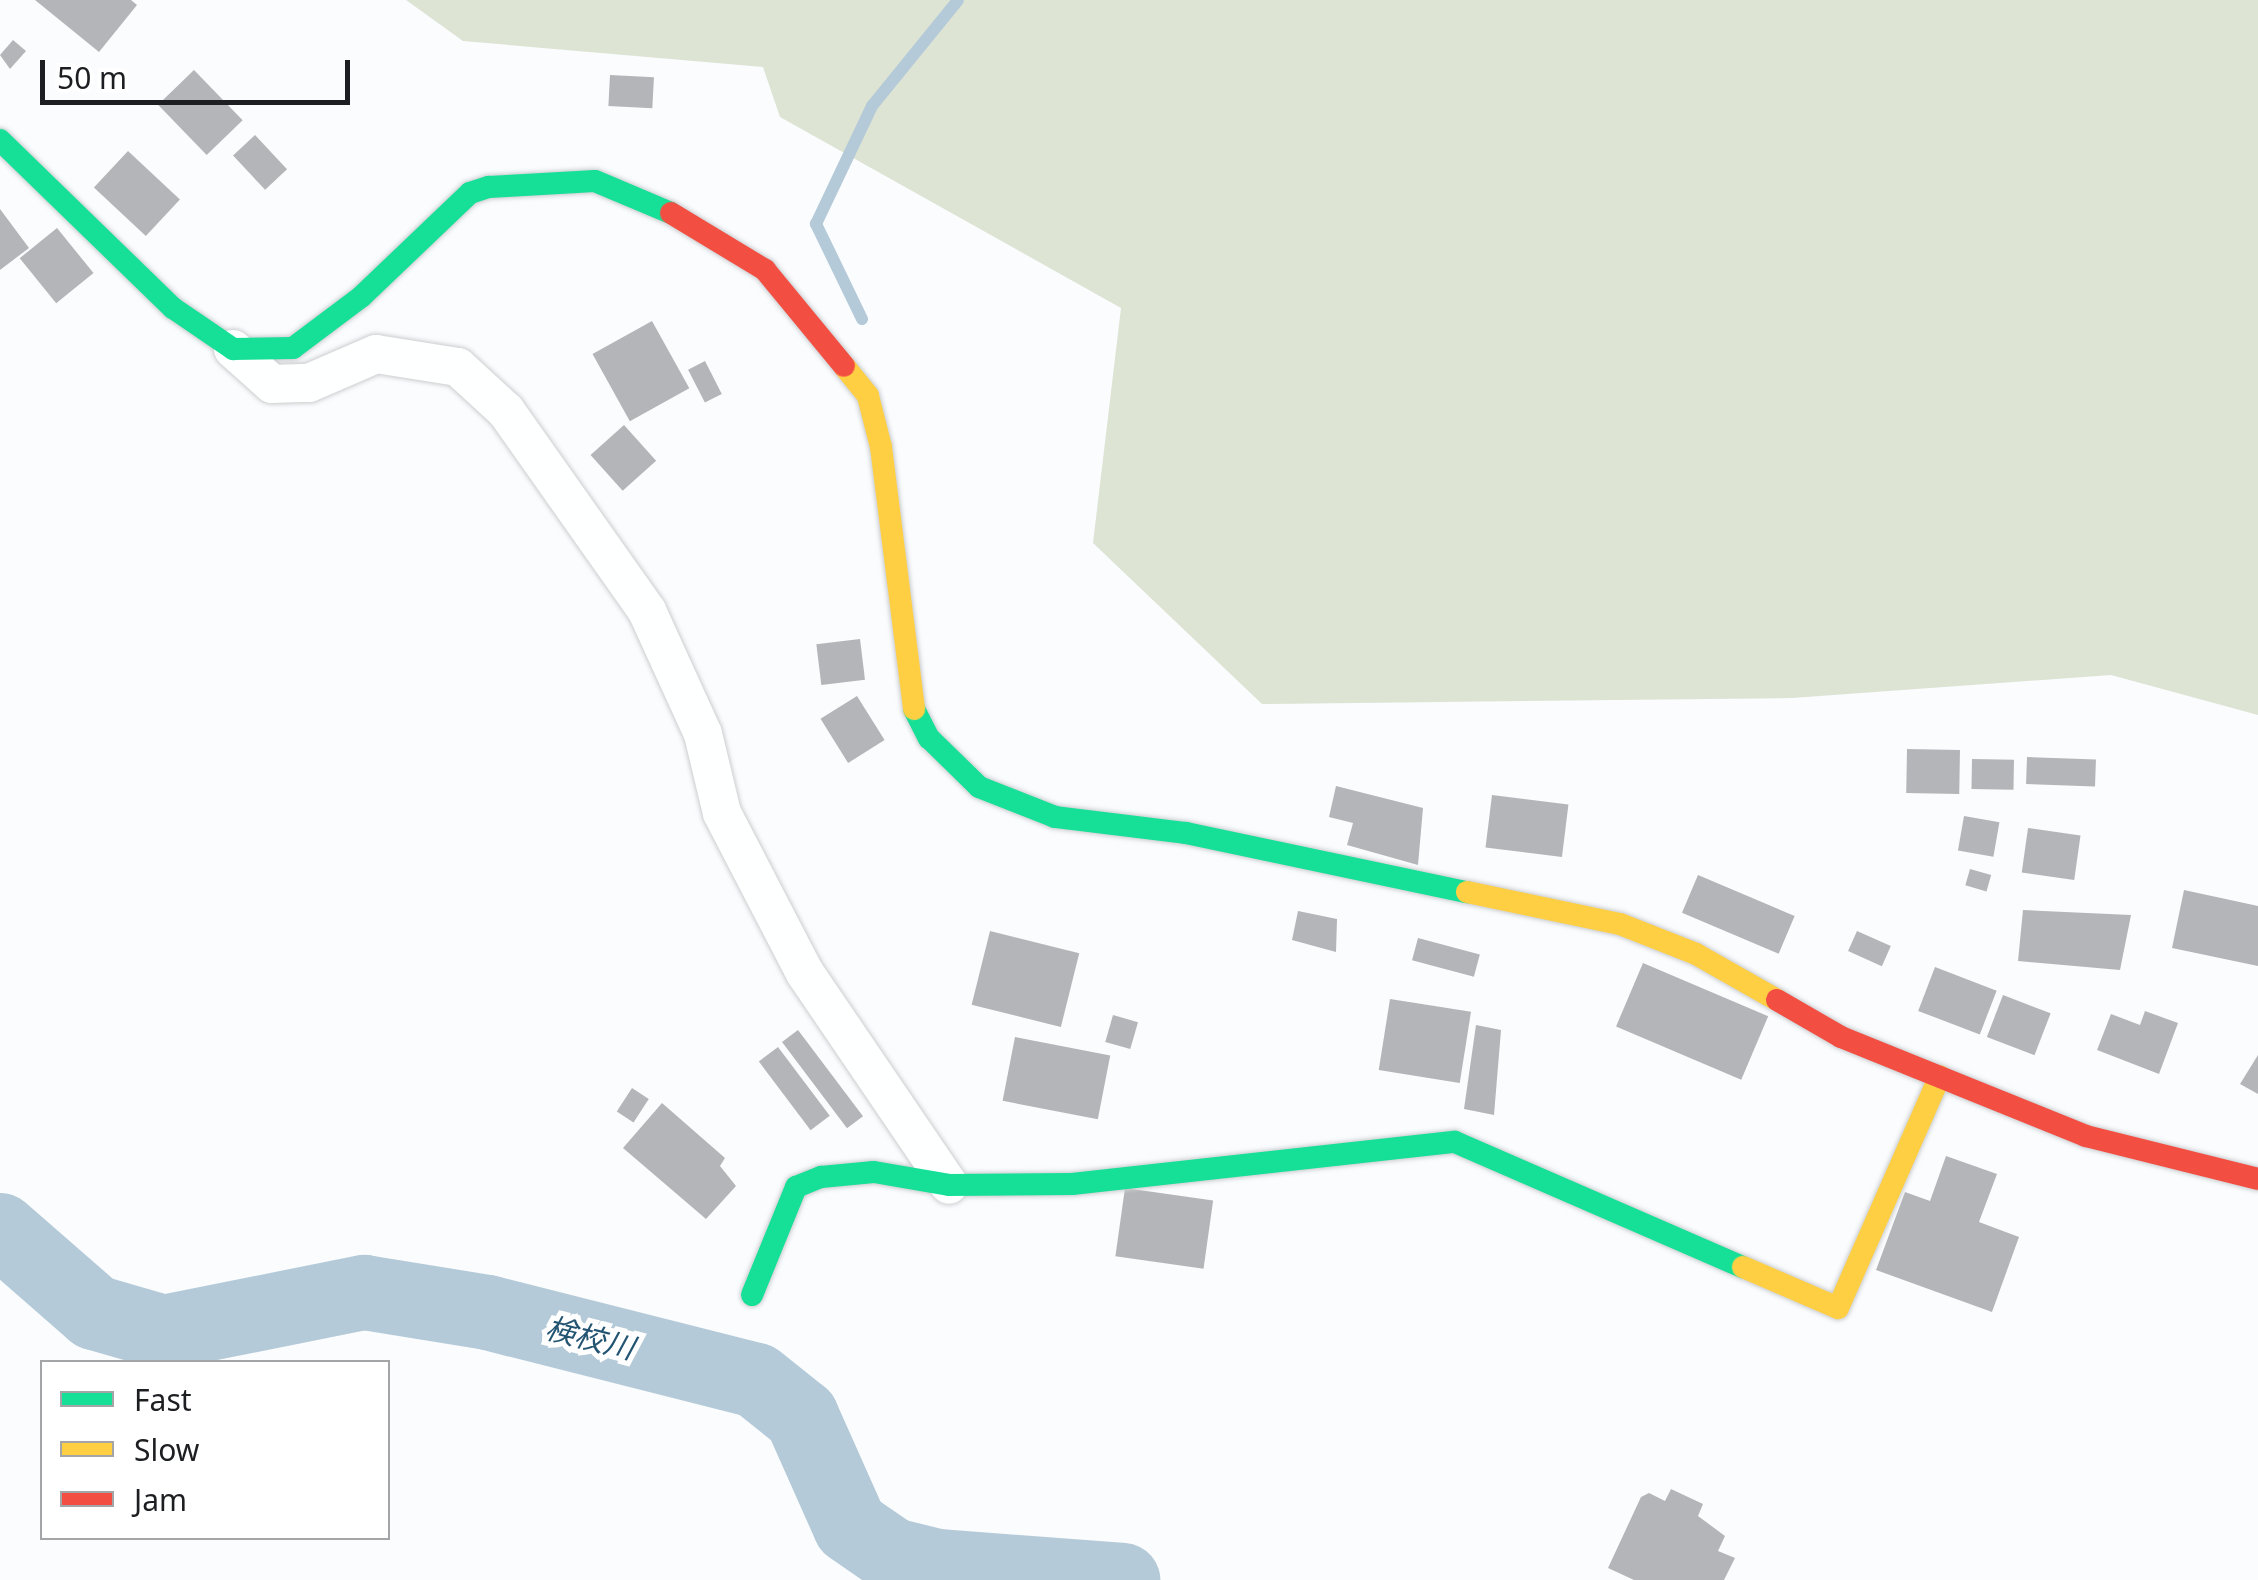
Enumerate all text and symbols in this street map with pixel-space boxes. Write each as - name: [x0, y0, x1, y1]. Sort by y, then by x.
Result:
- scale bar: [45, 40, 355, 102]
- text: 50 m: [57, 57, 127, 98]
- water label: 検校川: [542, 1310, 638, 1366]
- legend: [40, 1360, 390, 1540]
- text: Fast: [134, 1379, 192, 1420]
- text: Slow: [134, 1429, 199, 1470]
- text: Jam: [134, 1479, 187, 1520]

